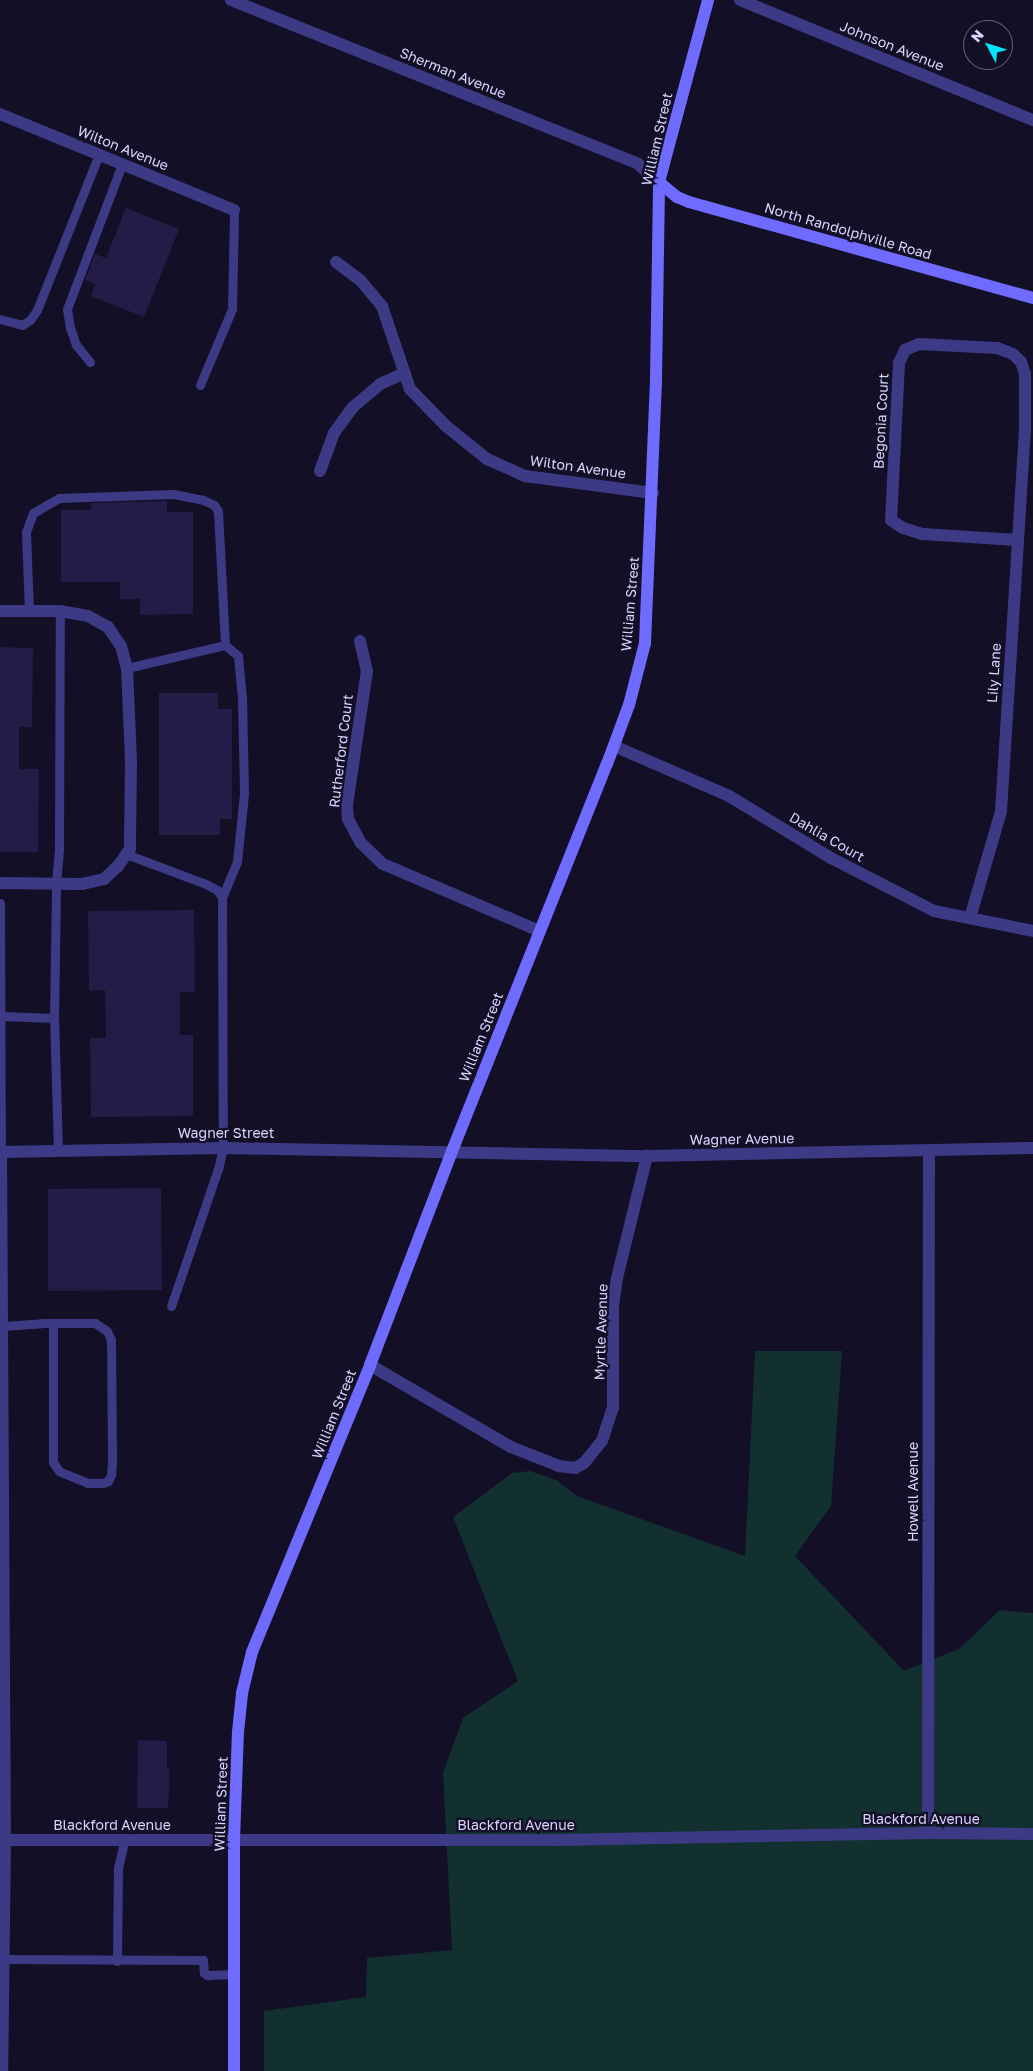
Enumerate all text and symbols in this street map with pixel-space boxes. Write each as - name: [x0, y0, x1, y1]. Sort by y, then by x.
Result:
- street label: Johnson Avenue: [838, 17, 946, 75]
- north arrow: [963, 20, 1013, 70]
- text: N: [967, 26, 987, 45]
- street label: Sherman Avenue: [397, 44, 509, 102]
- street label: William Street: [638, 91, 676, 187]
- street label: Wilton Avenue: [75, 122, 171, 174]
- street label: North Randolphville Road: [762, 199, 934, 263]
- street label: Begonia Court: [870, 373, 892, 469]
- street label: Wilton Avenue: [529, 452, 627, 482]
- street label: William Street: [617, 556, 643, 652]
- street label: Lily Lane: [984, 642, 1004, 704]
- street label: Rutherford Court: [326, 693, 356, 809]
- street label: Dahlia Court: [787, 809, 867, 865]
- street label: William Street: [455, 990, 507, 1084]
- street label: Wagner Street: [178, 1125, 274, 1141]
- street label: Wagner Avenue: [690, 1130, 794, 1148]
- street label: Myrtle Avenue: [591, 1283, 611, 1381]
- street label: William Street: [308, 1367, 360, 1461]
- street label: Howell Avenue: [905, 1442, 921, 1542]
- street label: William Street: [211, 1756, 231, 1852]
- street label: Blackford Avenue: [862, 1811, 980, 1827]
- street label: Blackford Avenue: [53, 1817, 171, 1833]
- street label: Blackford Avenue: [457, 1817, 575, 1833]

